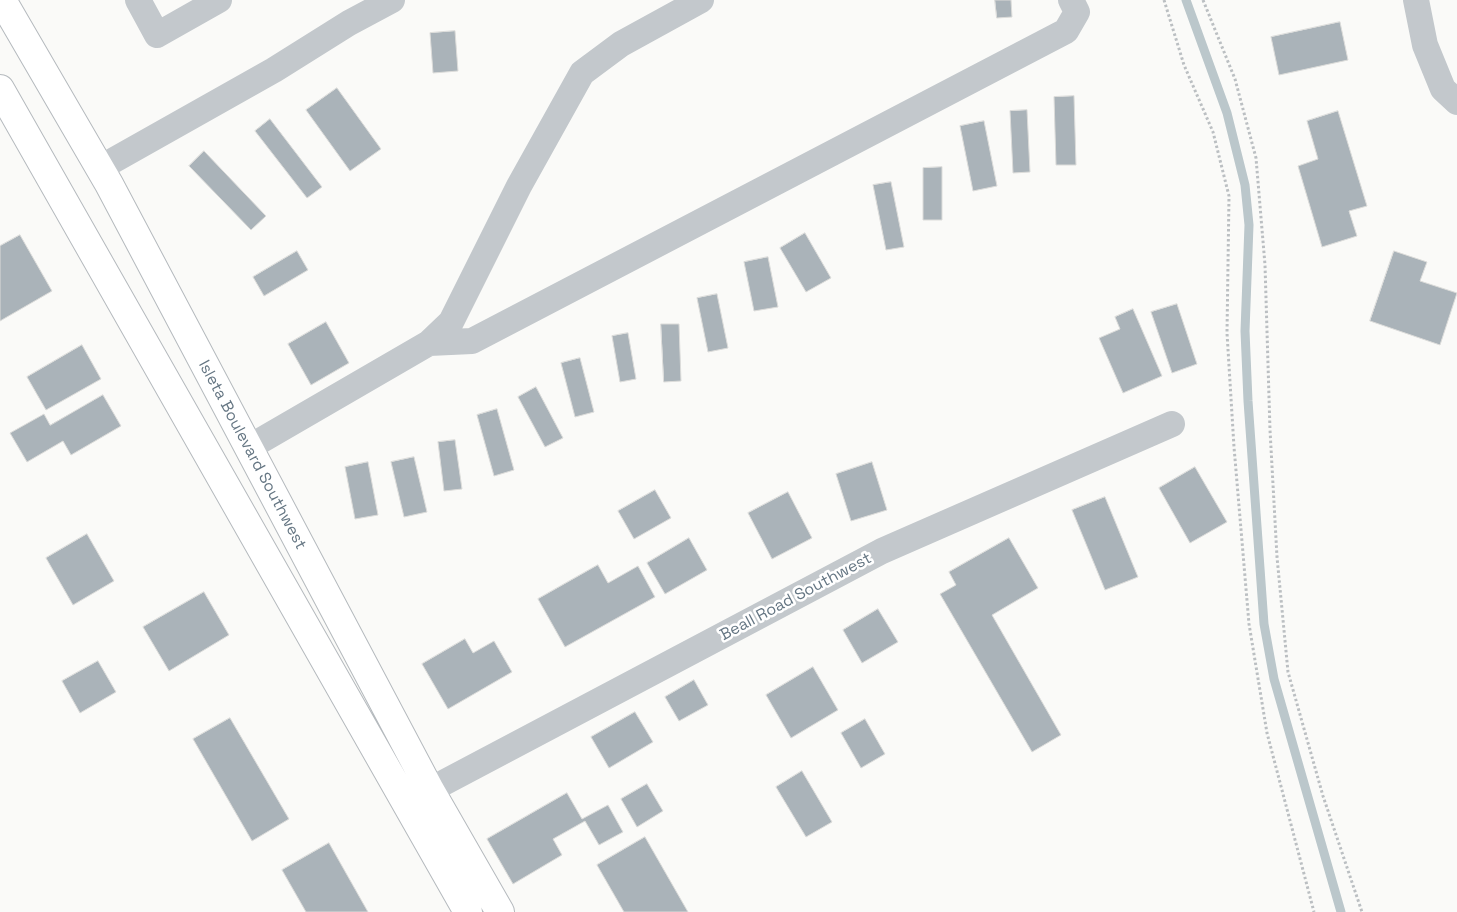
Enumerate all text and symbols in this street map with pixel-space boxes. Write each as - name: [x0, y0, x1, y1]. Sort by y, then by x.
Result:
- street label: Isleta Boulevard Southwest: [194, 357, 310, 553]
- street label: Beall Road Southwest: [717, 549, 875, 645]

